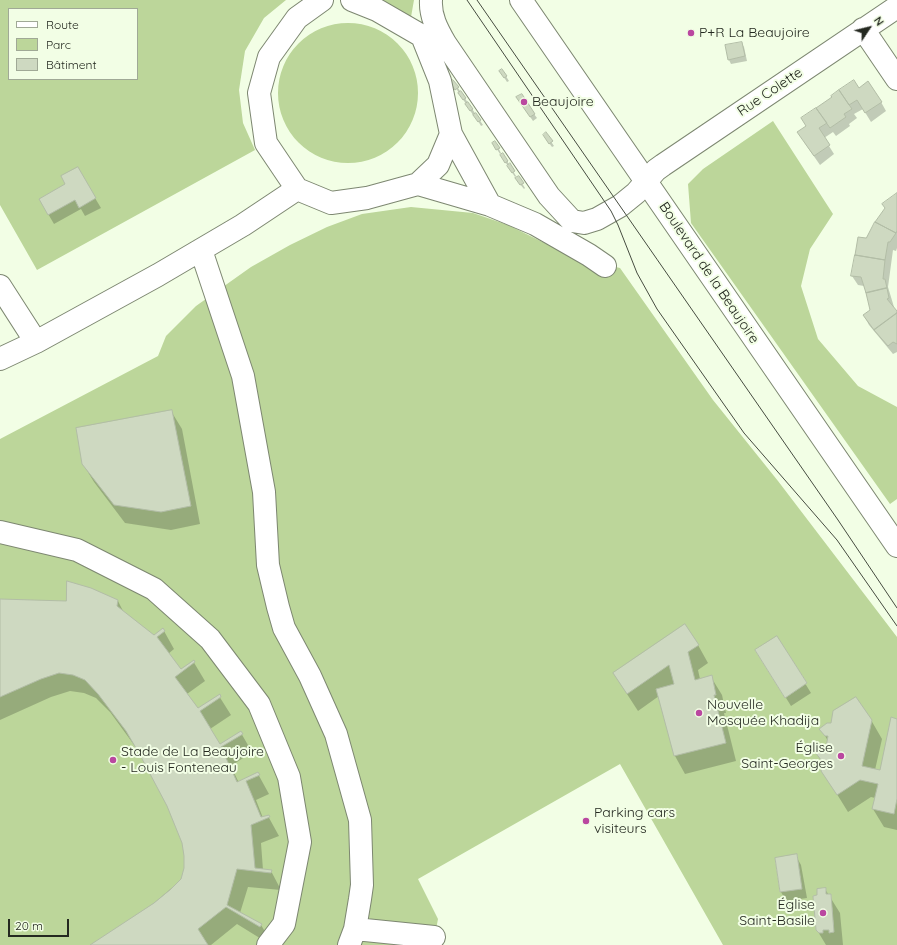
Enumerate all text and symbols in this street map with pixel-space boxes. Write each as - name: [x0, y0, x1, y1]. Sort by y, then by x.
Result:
- legend: [8, 8, 138, 80]
- north arrow: [849, 8, 889, 48]
- text: N: [871, 14, 887, 28]
- text: Route: [46, 17, 79, 32]
- place label: P+R La Beaujoire: [699, 25, 810, 41]
- marker: P+R La Beaujoire: [686, 28, 696, 38]
- text: Parc: [46, 37, 71, 52]
- text: Bâtiment: [46, 57, 96, 72]
- street label: Rue Colette: [734, 64, 806, 120]
- place label: Beaujoire: [532, 94, 594, 110]
- marker: Beaujoire: [519, 97, 529, 107]
- street label: Boulevard de la Beaujoire: [655, 199, 763, 347]
- place label: Nouvelle Mosquée Khadija: [707, 697, 819, 730]
- marker: Nouvelle Mosquée Khadija: [694, 708, 704, 718]
- place label: Église Saint-Georges: [741, 740, 833, 772]
- place label: Stade de La Beaujoire - Louis Fonteneau: [121, 744, 264, 776]
- marker: Église Saint-Georges: [836, 751, 846, 761]
- marker: Stade de La Beaujoire - Louis Fonteneau: [108, 755, 118, 765]
- place label: Parking cars visiteurs: [594, 805, 675, 838]
- marker: Parking cars visiteurs: [581, 816, 591, 826]
- place label: Église Saint-Basile: [739, 897, 815, 930]
- marker: Église Saint-Basile: [818, 908, 828, 918]
- scale bar: [10, 911, 71, 937]
- text: 20 m: [15, 918, 43, 933]

